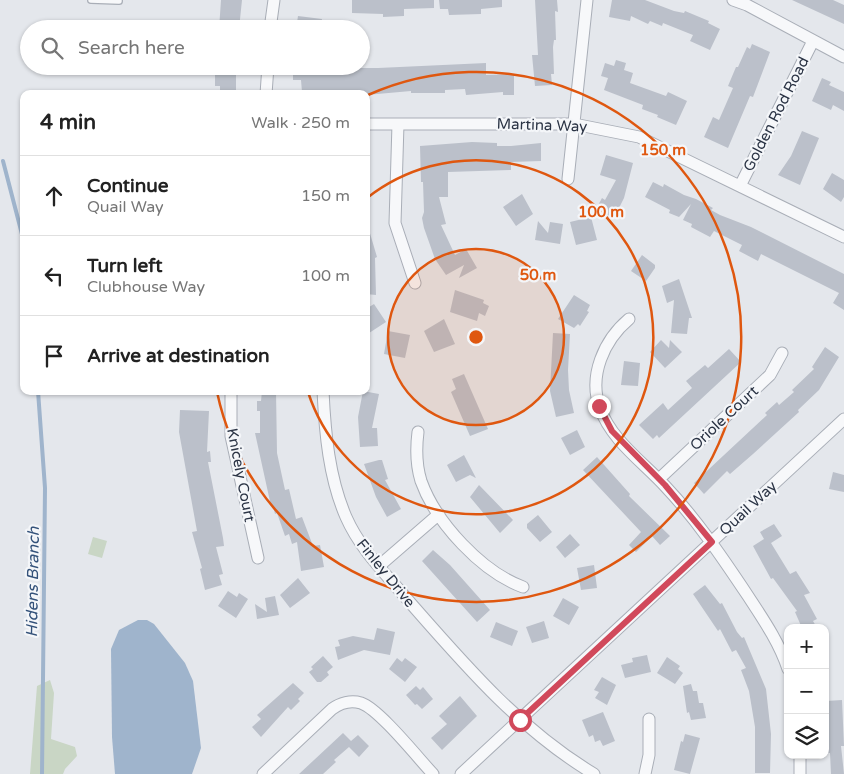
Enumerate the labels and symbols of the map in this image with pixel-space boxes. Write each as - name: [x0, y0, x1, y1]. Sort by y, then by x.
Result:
- street label: Golden Rod Road: [739, 54, 813, 174]
- street label: Martina Way: [496, 114, 588, 136]
- text: 150 m: [640, 141, 686, 159]
- text: 100 m: [578, 203, 624, 221]
- text: 50 m: [520, 266, 556, 284]
- centre of rings: [467, 328, 485, 346]
- street label: Oriole Court: [686, 382, 762, 454]
- route end: [588, 395, 611, 418]
- street label: Knicely Court: [223, 427, 259, 524]
- street label: Quail Way: [716, 477, 780, 539]
- water label: Hidens Branch: [22, 525, 44, 638]
- street label: Finley Drive: [353, 535, 419, 611]
- route start: [509, 709, 532, 732]

